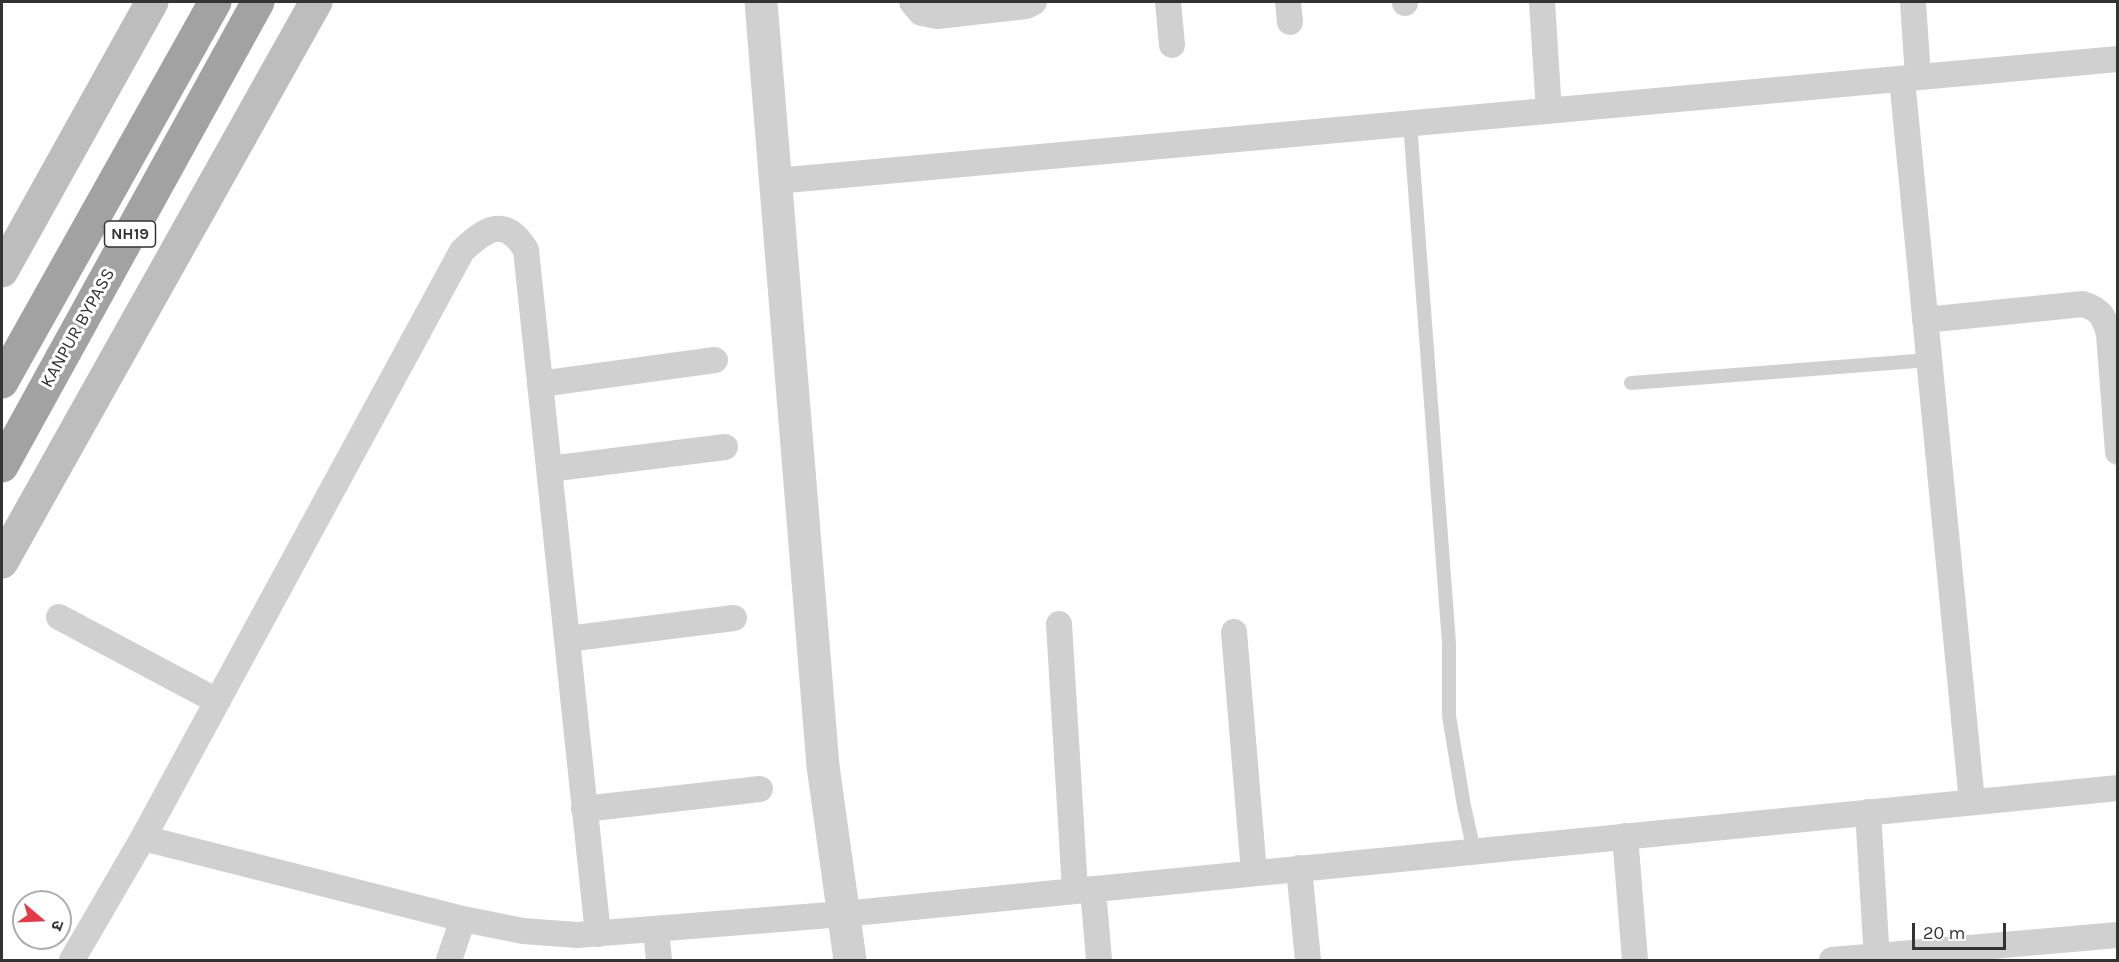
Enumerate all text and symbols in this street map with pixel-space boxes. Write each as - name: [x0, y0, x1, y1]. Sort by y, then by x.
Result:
- road number: NH19: [104, 221, 156, 247]
- street label: KANPUR BYPASS: [36, 265, 120, 391]
- north arrow: [12, 890, 72, 950]
- scale bar: [1915, 911, 2010, 949]
- text: उ: [47, 918, 68, 933]
- text: 20 m: [1923, 922, 1965, 944]

